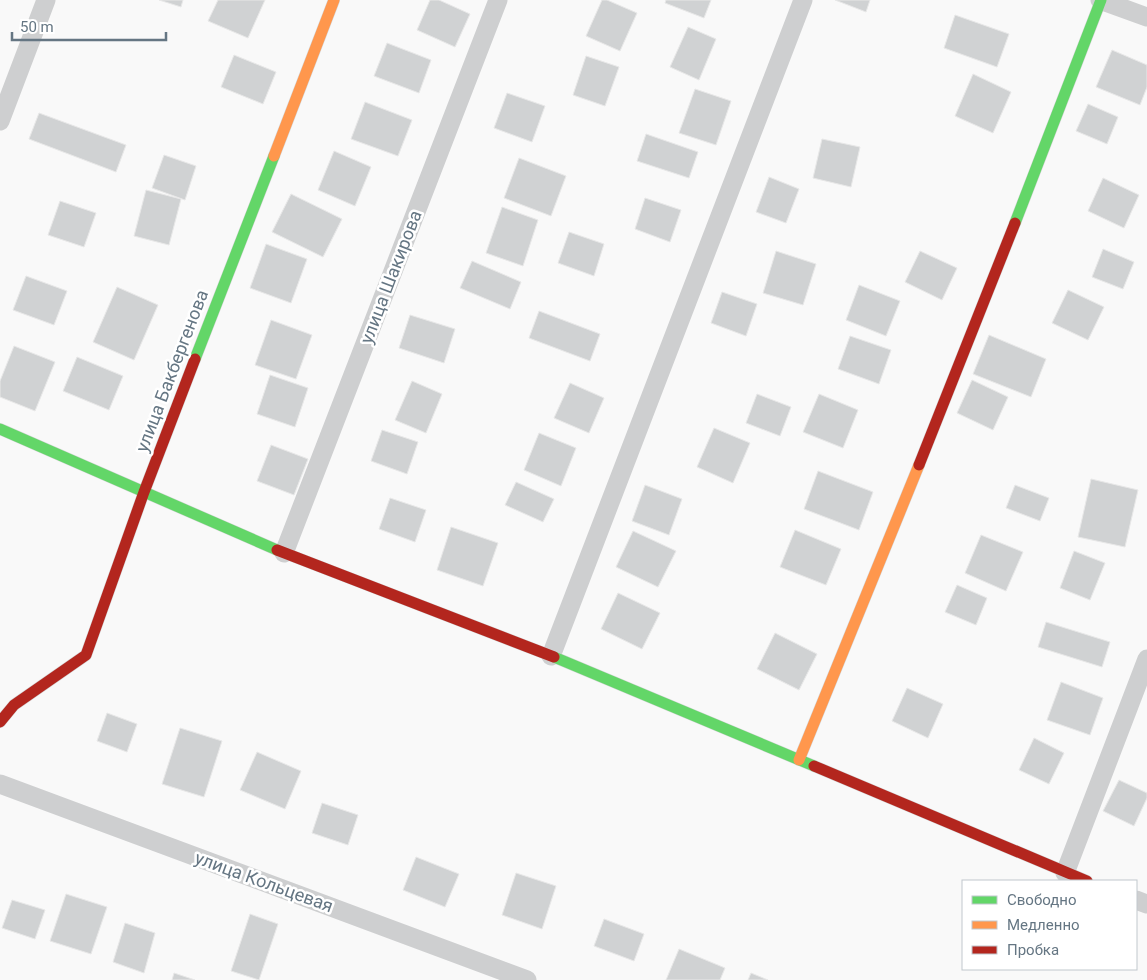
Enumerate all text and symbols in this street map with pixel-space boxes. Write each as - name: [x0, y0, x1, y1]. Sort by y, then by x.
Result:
- scale bar: [12, 10, 166, 42]
- text: 50 m: [20, 18, 54, 36]
- street label: улица Шакирова: [355, 207, 426, 346]
- street label: улица Бакбергенова: [131, 287, 212, 455]
- street label: улица Кольцевая: [192, 847, 336, 916]
- legend: [962, 880, 1137, 970]
- text: Свободно: [1007, 891, 1076, 909]
- text: Медленно: [1007, 916, 1080, 934]
- text: Пробка: [1007, 941, 1059, 959]

